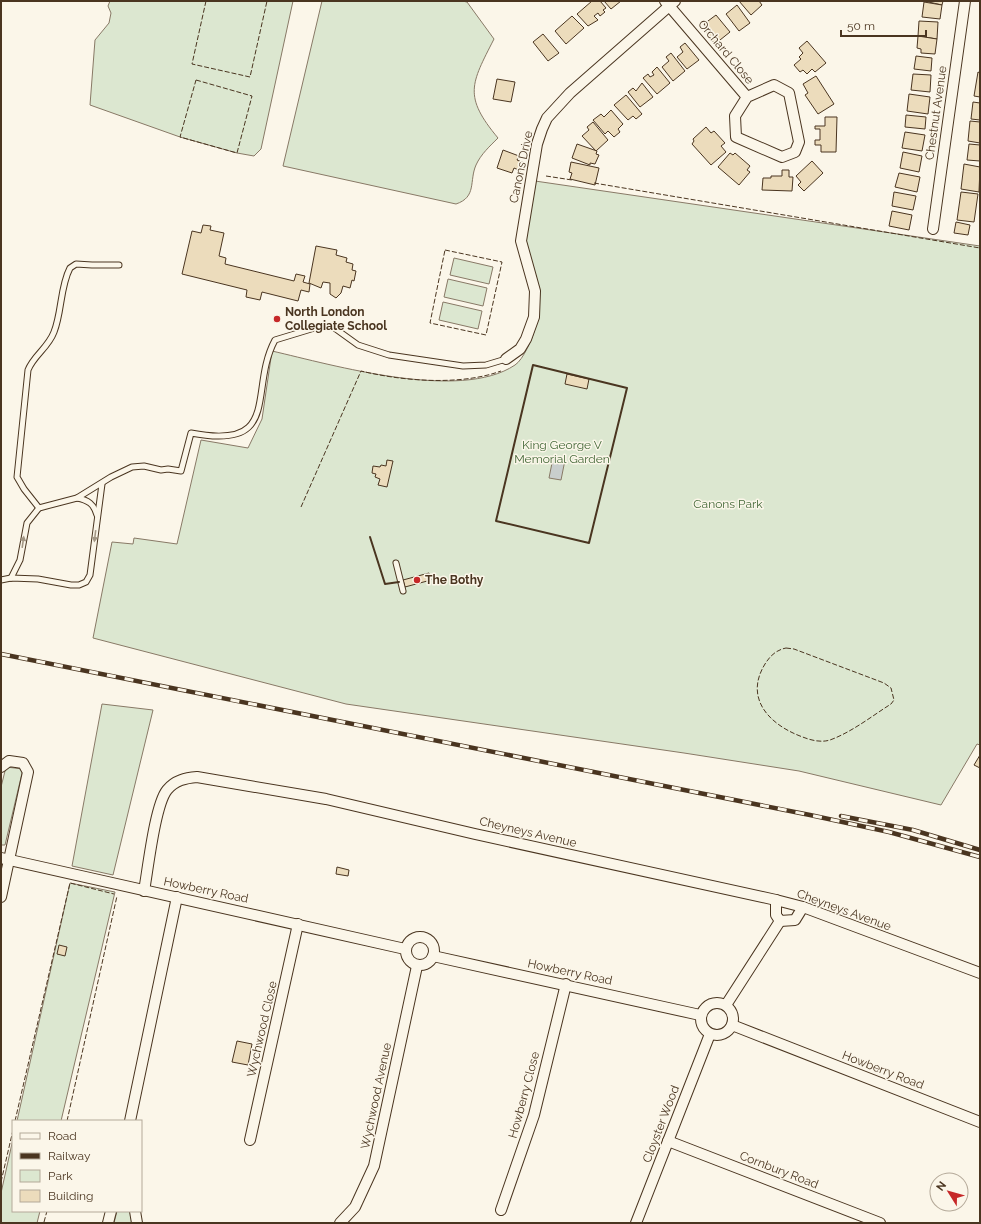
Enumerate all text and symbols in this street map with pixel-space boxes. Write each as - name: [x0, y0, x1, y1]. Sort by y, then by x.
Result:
- scale bar: [841, 12, 926, 38]
- street label: Orchard Close: [695, 17, 757, 87]
- text: 50 m: [847, 19, 875, 33]
- street label: Chestnut Avenue: [922, 65, 950, 161]
- street label: Canons Drive: [507, 130, 535, 204]
- place label: North London Collegiate School: [285, 305, 387, 333]
- marker: North London Collegiate School: [272, 314, 282, 324]
- park label: King George V Memorial Garden: [514, 438, 610, 466]
- park label: Canons Park: [693, 497, 763, 511]
- one-way arrow: [92, 530, 98, 542]
- one-way arrow: [20, 535, 26, 548]
- place label: The Bothy: [425, 573, 484, 587]
- marker: The Bothy: [412, 575, 422, 585]
- street label: Cheyneys Avenue: [478, 814, 578, 850]
- street label: Howberry Road: [162, 874, 250, 906]
- street label: Cheyneys Avenue: [795, 886, 893, 934]
- street label: Howberry Road: [526, 956, 614, 988]
- street label: Wychwood Close: [244, 980, 280, 1078]
- street label: Wychwood Avenue: [358, 1042, 394, 1150]
- street label: Howberry Road: [840, 1048, 926, 1092]
- street label: Howberry Close: [506, 1050, 542, 1140]
- street label: Cloyster Wood: [640, 1083, 682, 1165]
- legend: [12, 1120, 142, 1212]
- text: Road: [48, 1129, 77, 1143]
- text: Railway: [48, 1149, 91, 1163]
- street label: Cornbury Road: [738, 1149, 820, 1191]
- text: Park: [48, 1169, 73, 1183]
- north arrow: [929, 1172, 969, 1212]
- text: N: [934, 1179, 949, 1194]
- text: Building: [48, 1189, 94, 1203]

